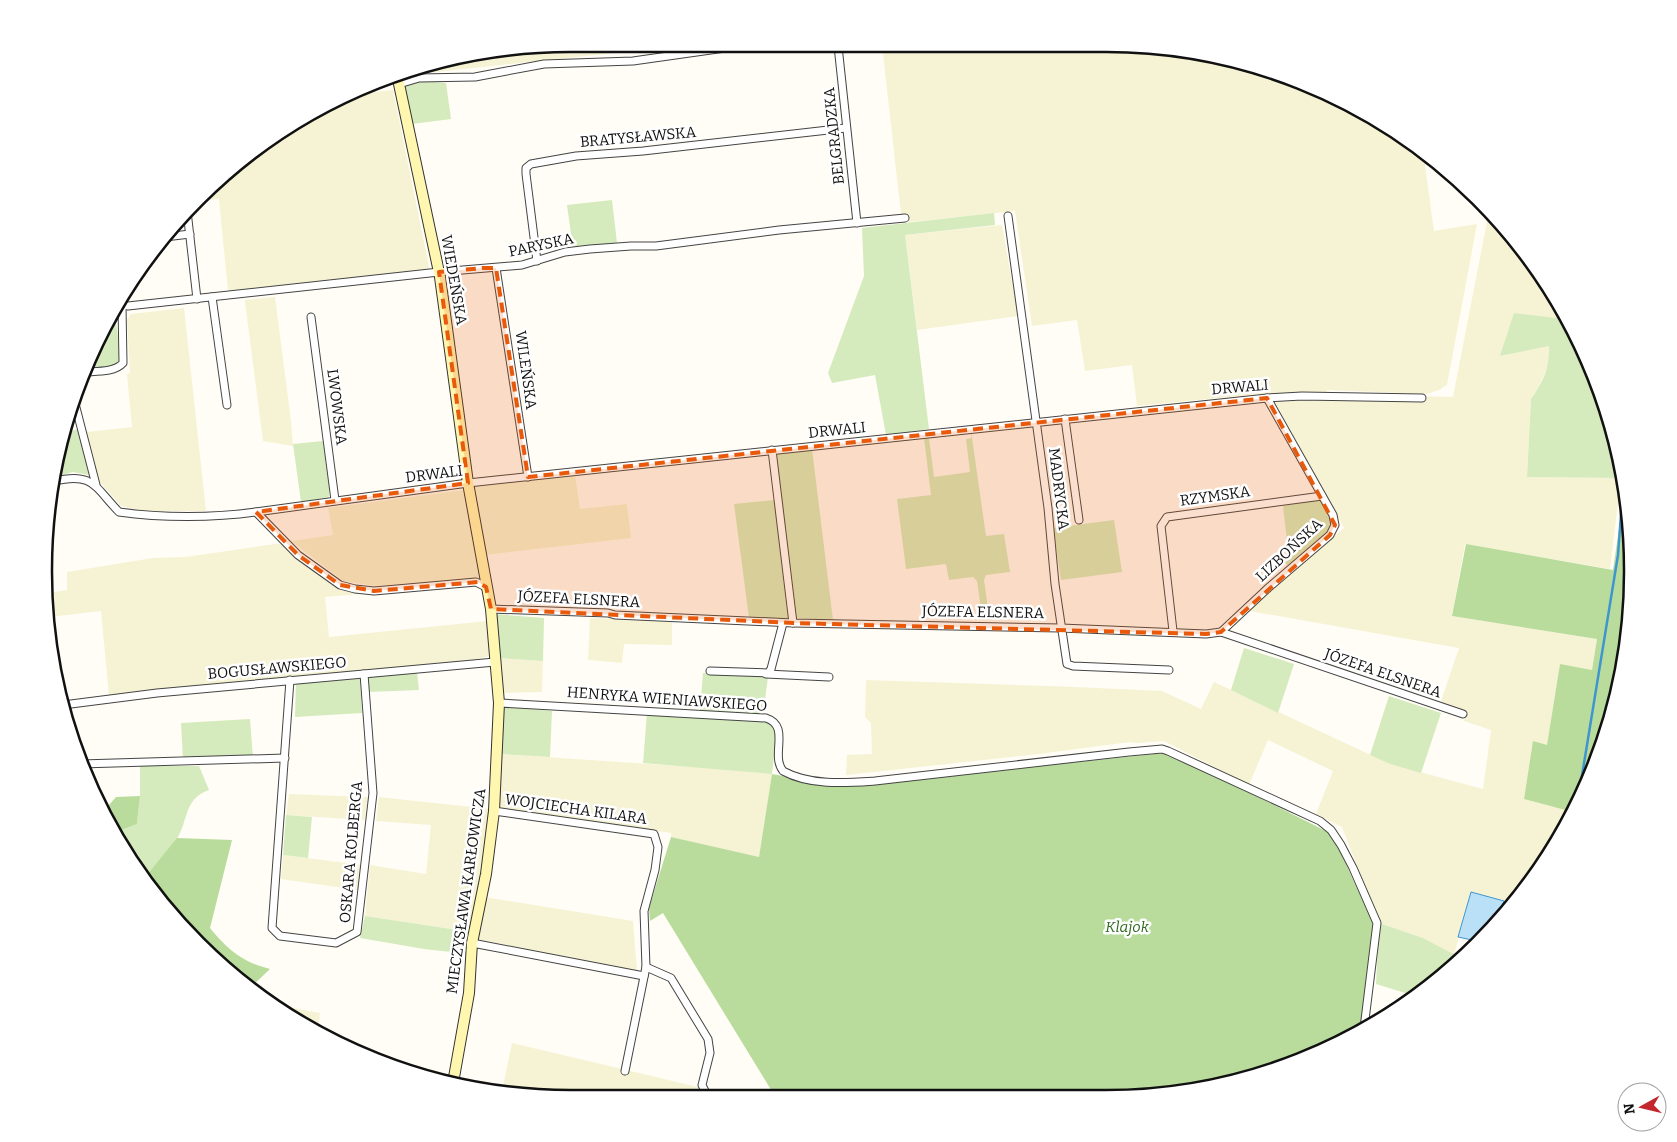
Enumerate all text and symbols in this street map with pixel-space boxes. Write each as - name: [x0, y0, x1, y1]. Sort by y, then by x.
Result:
- street label: BELGRADZKA: [820, 86, 848, 186]
- street label: BRATYSŁAWSKA: [579, 123, 697, 151]
- street label: PARYSKA: [507, 229, 576, 261]
- street label: WIEDEŃSKA: [437, 234, 471, 327]
- street label: WILEŃSKA: [512, 329, 540, 411]
- street label: LWOWSKA: [323, 368, 351, 446]
- street label: DRWALI: [1211, 376, 1269, 398]
- street label: DRWALI: [807, 418, 867, 442]
- street label: MADRYCKA: [1045, 447, 1073, 531]
- street label: DRWALI: [404, 462, 464, 486]
- street label: RZYMSKA: [1179, 482, 1252, 510]
- street label: LIZBOŃSKA: [1252, 514, 1326, 585]
- street label: JÓZEFA ELSNERA: [516, 587, 641, 611]
- street label: JÓZEFA ELSNERA: [921, 602, 1045, 622]
- street label: JÓZEFA ELSNERA: [1321, 644, 1444, 702]
- street label: BOGUSŁAWSKIEGO: [207, 653, 347, 683]
- street label: HENRYKA WIENIAWSKIEGO: [566, 683, 768, 715]
- street label: OSKARA KOLBERGA: [336, 780, 366, 924]
- street label: MIECZYSŁAWA KARŁOWICZA: [443, 787, 489, 995]
- street label: WOJCIECHA KILARA: [504, 790, 649, 828]
- park label: Klajok: [1105, 918, 1150, 936]
- north arrow: [1617, 1082, 1667, 1132]
- text: N: [1620, 1102, 1639, 1115]

